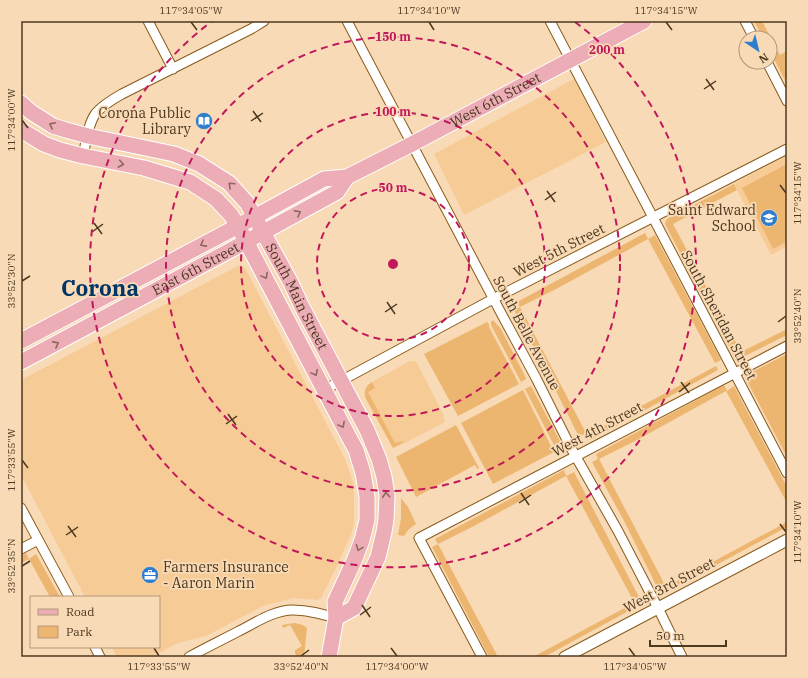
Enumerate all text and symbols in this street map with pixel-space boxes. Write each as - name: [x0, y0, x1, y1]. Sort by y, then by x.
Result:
- text: 117°34'05"W: [159, 4, 223, 17]
- text: 117°34'10"W: [397, 4, 461, 17]
- text: 117°34'15"W: [634, 4, 698, 17]
- text: 150 m: [375, 29, 411, 44]
- north arrow: [738, 30, 778, 70]
- text: 200 m: [589, 42, 625, 57]
- text: N: [756, 50, 771, 67]
- street label: West 6th Street: [447, 68, 544, 131]
- text: 117°34'00"W: [5, 88, 18, 152]
- place label: Corona Public Library: [99, 104, 192, 138]
- text: 100 m: [375, 104, 411, 119]
- library icon: Corona Public Library: [194, 111, 214, 131]
- one-way arrow: [49, 122, 56, 129]
- one-way arrow: [118, 159, 125, 167]
- text: 117°34'15"W: [791, 161, 804, 225]
- text: 50 m: [379, 180, 408, 195]
- one-way arrow: [228, 183, 236, 190]
- place label: Saint Edward School: [668, 201, 756, 235]
- school or university icon: Saint Edward School: [759, 208, 779, 228]
- one-way arrow: [294, 210, 301, 218]
- street label: West 5th Street: [510, 219, 608, 281]
- street label: East 6th Street: [149, 238, 242, 299]
- one-way arrow: [200, 239, 208, 247]
- street label: South Main Street: [262, 240, 332, 353]
- street label: South Sheridan Street: [677, 247, 761, 383]
- text: 33°52'30"N: [5, 253, 18, 309]
- centre of rings: [386, 257, 400, 271]
- one-way arrow: [260, 272, 267, 279]
- district label: Corona: [61, 273, 139, 302]
- street label: South Belle Avenue: [489, 273, 565, 393]
- text: 33°52'40"N: [791, 288, 804, 344]
- one-way arrow: [51, 341, 59, 349]
- one-way arrow: [310, 368, 318, 376]
- street label: West 4th Street: [549, 398, 645, 460]
- one-way arrow: [338, 420, 345, 428]
- text: 117°33'55"W: [5, 428, 18, 492]
- one-way arrow: [382, 492, 391, 498]
- text: 117°34'10"W: [791, 500, 804, 564]
- text: 33°52'35"N: [5, 538, 18, 594]
- one-way arrow: [355, 545, 363, 552]
- street label: West 3rd Street: [620, 553, 718, 617]
- place label: Farmers Insurance - Aaron Marin: [163, 558, 289, 592]
- office icon: Farmers Insurance - Aaron Marin: [140, 565, 160, 585]
- legend: [30, 596, 160, 648]
- text: Road: [66, 604, 95, 619]
- scale bar: [650, 622, 726, 648]
- text: Park: [66, 624, 92, 639]
- text: 50 m: [656, 628, 685, 643]
- text: 117°33'55"W: [127, 660, 191, 673]
- text: 33°52'40"N: [274, 660, 329, 673]
- text: 117°34'00"W: [365, 660, 429, 673]
- text: 117°34'05"W: [603, 660, 667, 673]

